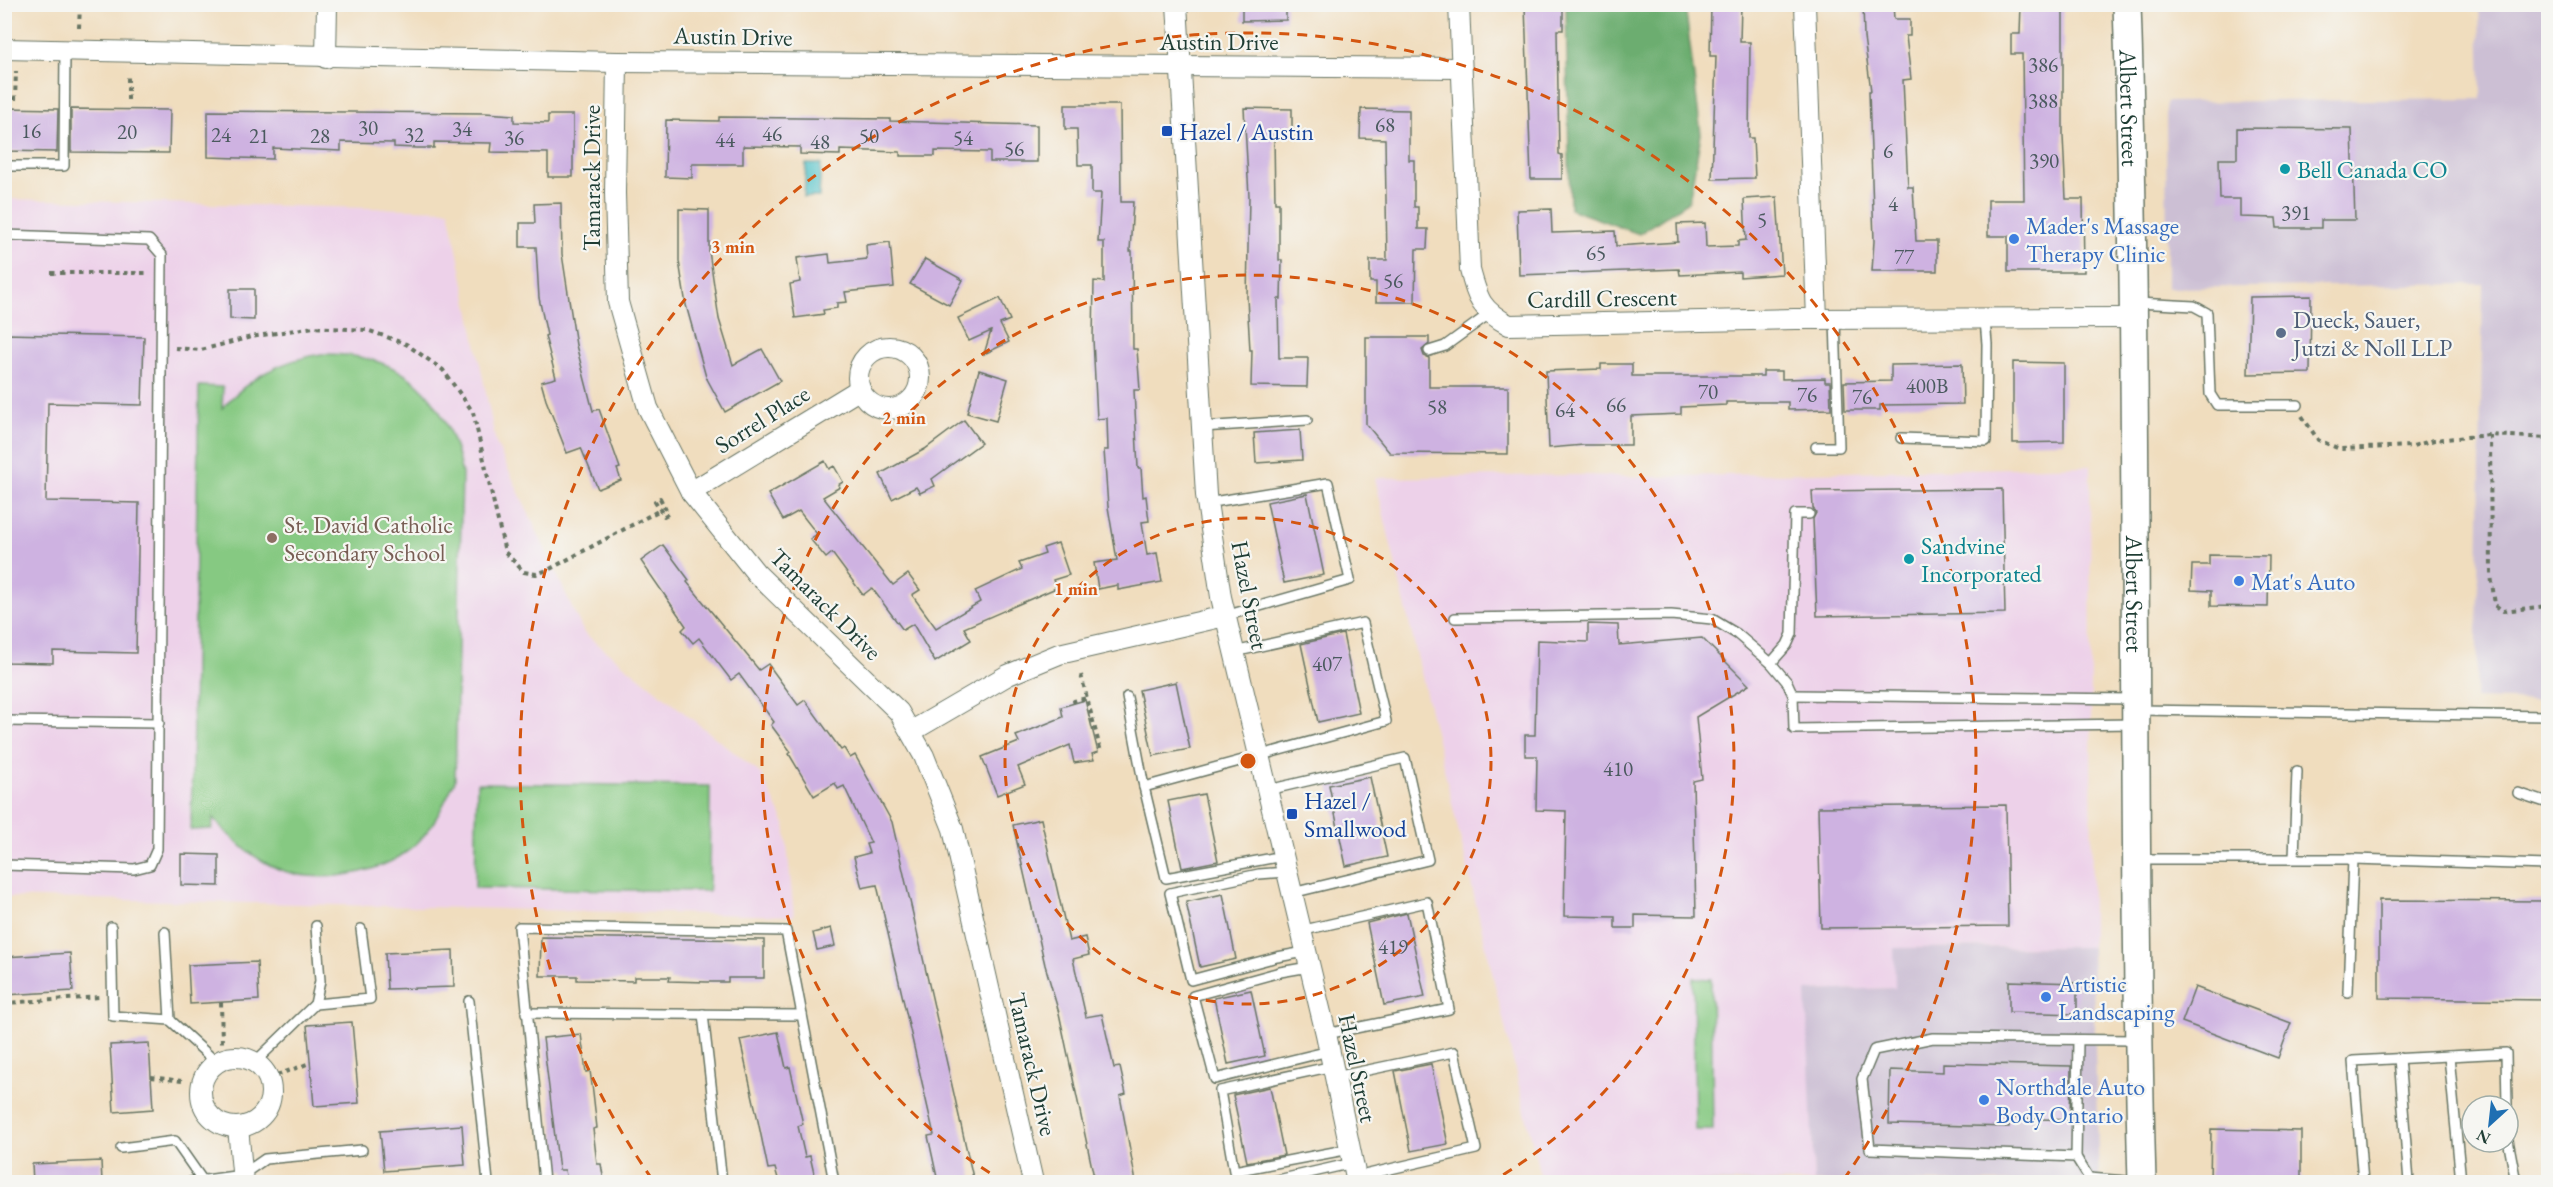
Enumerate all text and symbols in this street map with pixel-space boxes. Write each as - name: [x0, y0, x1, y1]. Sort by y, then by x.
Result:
- street label: Austin Drive: [672, 19, 793, 53]
- street label: Austin Drive: [1158, 26, 1279, 57]
- street label: Albert Street: [2113, 48, 2147, 167]
- house number: 386: [2028, 51, 2058, 78]
- house number: 388: [2028, 87, 2058, 114]
- street label: Tamarack Drive: [576, 105, 607, 251]
- house number: 68: [1375, 111, 1395, 138]
- house number: 30: [358, 114, 378, 141]
- house number: 34: [452, 115, 473, 142]
- place label: Hazel / Austin: [1179, 116, 1314, 147]
- house number: 16: [21, 117, 41, 144]
- house number: 20: [117, 118, 137, 145]
- house number: 46: [762, 120, 782, 147]
- house number: 24: [211, 121, 232, 148]
- house number: 32: [404, 121, 424, 148]
- house number: 21: [249, 122, 269, 149]
- house number: 28: [310, 122, 330, 149]
- house number: 50: [859, 122, 879, 149]
- house number: 36: [504, 124, 524, 151]
- house number: 54: [953, 124, 974, 151]
- marker: Hazel / Austin: [1160, 124, 1174, 138]
- house number: 44: [715, 126, 736, 153]
- house number: 48: [810, 128, 830, 155]
- house number: 56: [1004, 135, 1024, 162]
- house number: 6: [1883, 137, 1893, 164]
- house number: 390: [2029, 147, 2059, 174]
- place label: Bell Canada CO: [2297, 154, 2448, 185]
- marker: Bell Canada CO: [2278, 162, 2292, 176]
- house number: 4: [1888, 190, 1899, 217]
- house number: 391: [2281, 199, 2311, 226]
- house number: 5: [1757, 206, 1767, 233]
- place label: Mader's Massage Therapy Clinic: [2026, 210, 2179, 269]
- marker: Mader's Massage Therapy Clinic: [2007, 232, 2021, 246]
- text: 3 min: [711, 235, 755, 258]
- house number: 65: [1586, 239, 1606, 266]
- house number: 77: [1894, 243, 1915, 270]
- house number: 56: [1383, 267, 1403, 294]
- street label: Cardill Crescent: [1527, 281, 1678, 315]
- place label: Dueck, Sauer, Jutzi & Noll LLP: [2291, 304, 2452, 363]
- marker: Dueck, Sauer, Jutzi & Noll LLP: [2274, 326, 2288, 340]
- house number: 400B: [1906, 372, 1948, 399]
- street label: Sorrel Place: [709, 378, 815, 460]
- house number: 70: [1698, 378, 1718, 405]
- house number: 76: [1797, 381, 1817, 408]
- house number: 76: [1852, 383, 1872, 410]
- house number: 66: [1606, 391, 1626, 418]
- house number: 58: [1427, 393, 1447, 420]
- house number: 64: [1555, 396, 1576, 423]
- text: 2 min: [882, 406, 926, 429]
- place label: St. David Catholic Secondary School: [284, 509, 453, 568]
- place label: Sandvine Incorporated: [1921, 530, 2043, 589]
- marker: St. David Catholic Secondary School: [265, 531, 279, 545]
- street label: Albert Street: [2120, 534, 2151, 653]
- street label: Hazel Street: [1224, 538, 1276, 653]
- street label: Tamarack Drive: [763, 541, 889, 667]
- marker: Sandvine Incorporated: [1902, 552, 1916, 566]
- place label: Mat's Auto: [2251, 566, 2355, 597]
- marker: Mat's Auto: [2232, 574, 2246, 588]
- text: 1 min: [1054, 577, 1098, 600]
- house number: 407: [1312, 650, 1343, 677]
- centre of rings: [1238, 751, 1258, 771]
- house number: 410: [1603, 755, 1633, 782]
- place label: Hazel / Smallwood: [1304, 785, 1408, 844]
- marker: Hazel / Smallwood: [1285, 807, 1299, 821]
- house number: 419: [1378, 933, 1408, 960]
- place label: Artistic Landscaping: [2057, 968, 2175, 1027]
- street label: Tamarack Drive: [1001, 989, 1065, 1139]
- marker: Artistic Landscaping: [2039, 990, 2053, 1004]
- street label: Hazel Street: [1331, 1011, 1385, 1126]
- place label: Northdale Auto Body Ontario: [1996, 1071, 2145, 1130]
- marker: Northdale Auto Body Ontario: [1977, 1093, 1991, 1107]
- north arrow: [2460, 1094, 2520, 1154]
- text: N: [2473, 1125, 2494, 1149]

